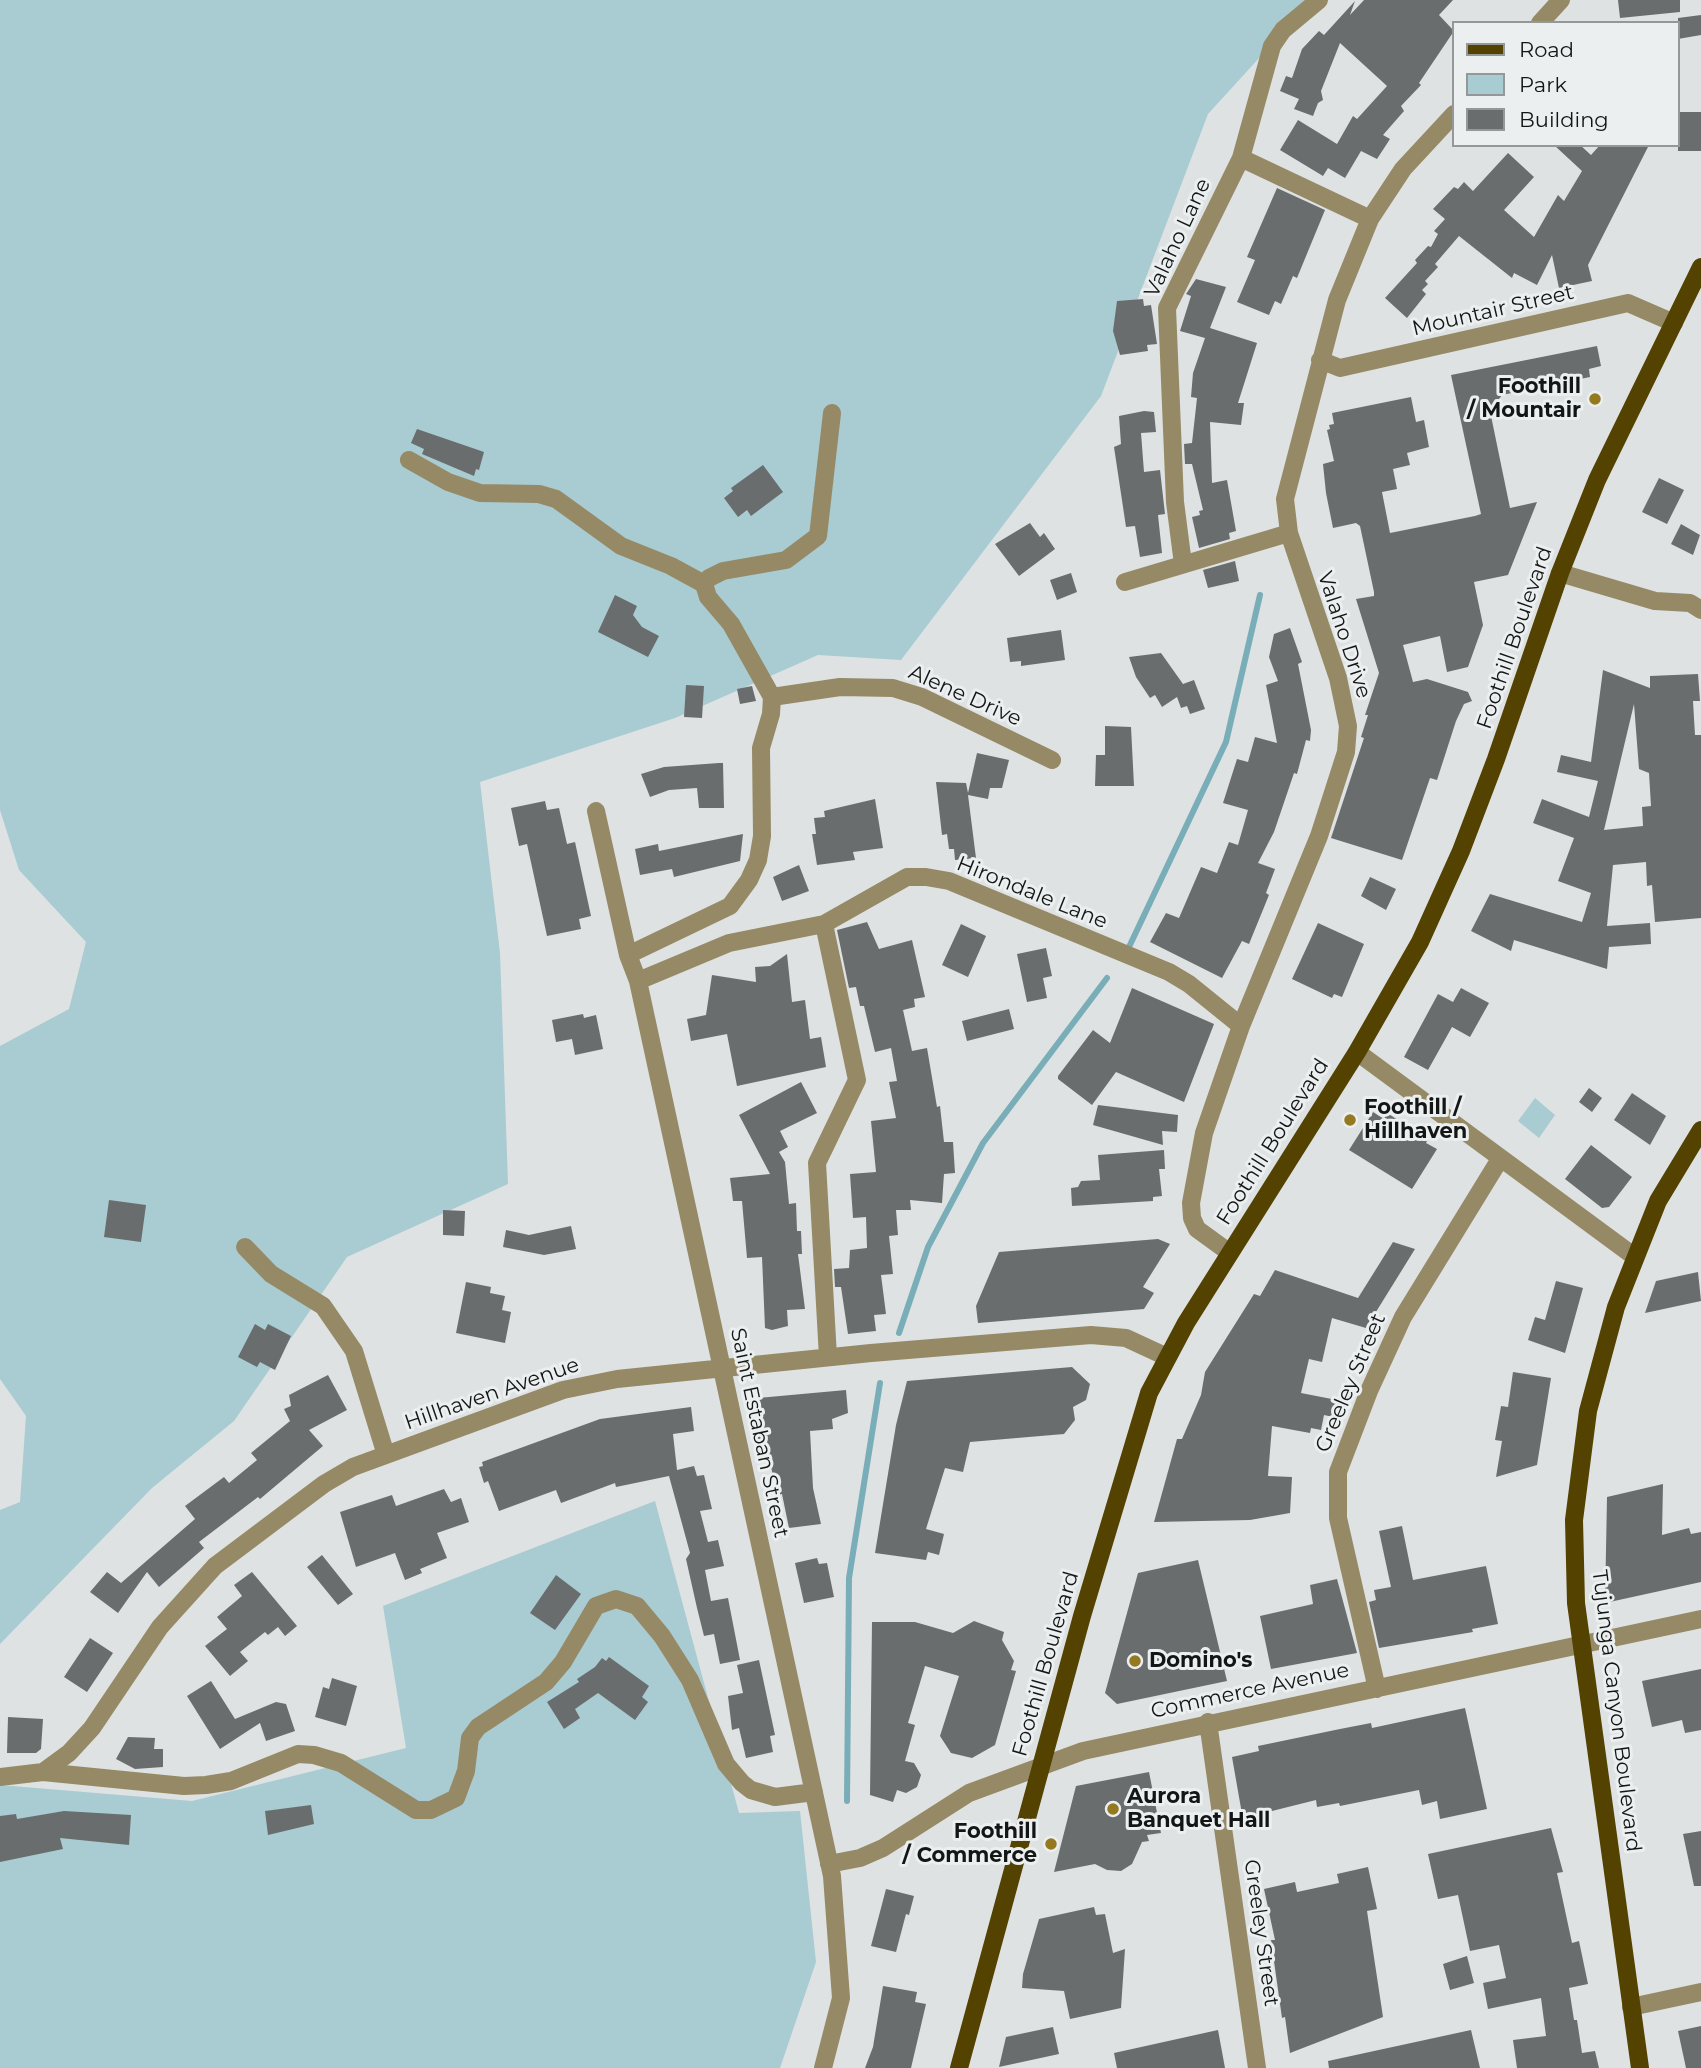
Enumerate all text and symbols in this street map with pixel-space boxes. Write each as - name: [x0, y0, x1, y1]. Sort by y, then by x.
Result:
- legend: [1452, 21, 1680, 147]
- text: Road: [1519, 37, 1574, 62]
- text: Park: [1519, 72, 1567, 97]
- text: Building: [1519, 107, 1609, 132]
- street label: Valaho Lane: [1139, 174, 1217, 302]
- street label: Mountair Street: [1410, 280, 1576, 342]
- place label: Foothill / Mountair: [1467, 374, 1581, 424]
- marker: Foothill / Mountair: [1587, 391, 1603, 407]
- street label: Foothill Boulevard: [1472, 543, 1558, 733]
- street label: Valaho Drive: [1312, 568, 1376, 702]
- street label: Alene Drive: [905, 660, 1025, 732]
- street label: Hirondale Lane: [953, 851, 1111, 935]
- street label: Foothill Boulevard: [1212, 1054, 1334, 1230]
- place label: Foothill / Hillhaven: [1364, 1095, 1467, 1145]
- marker: Foothill / Hillhaven: [1342, 1112, 1358, 1128]
- street label: Greeley Street: [1310, 1310, 1392, 1456]
- street label: Saint Estaban Street: [724, 1326, 794, 1540]
- street label: Hillhaven Avenue: [401, 1352, 583, 1436]
- street label: Foothill Boulevard: [1008, 1569, 1084, 1759]
- street label: Tujunga Canyon Boulevard: [1586, 1569, 1646, 1853]
- place label: Domino's: [1149, 1648, 1252, 1674]
- marker: Domino's: [1127, 1653, 1143, 1669]
- street label: Commerce Avenue: [1149, 1658, 1351, 1724]
- place label: Aurora Banquet Hall: [1127, 1784, 1270, 1834]
- marker: Aurora Banquet Hall: [1105, 1801, 1121, 1817]
- place label: Foothill / Commerce: [902, 1819, 1037, 1869]
- marker: Foothill / Commerce: [1043, 1836, 1059, 1852]
- street label: Greeley Street: [1238, 1858, 1284, 2008]

